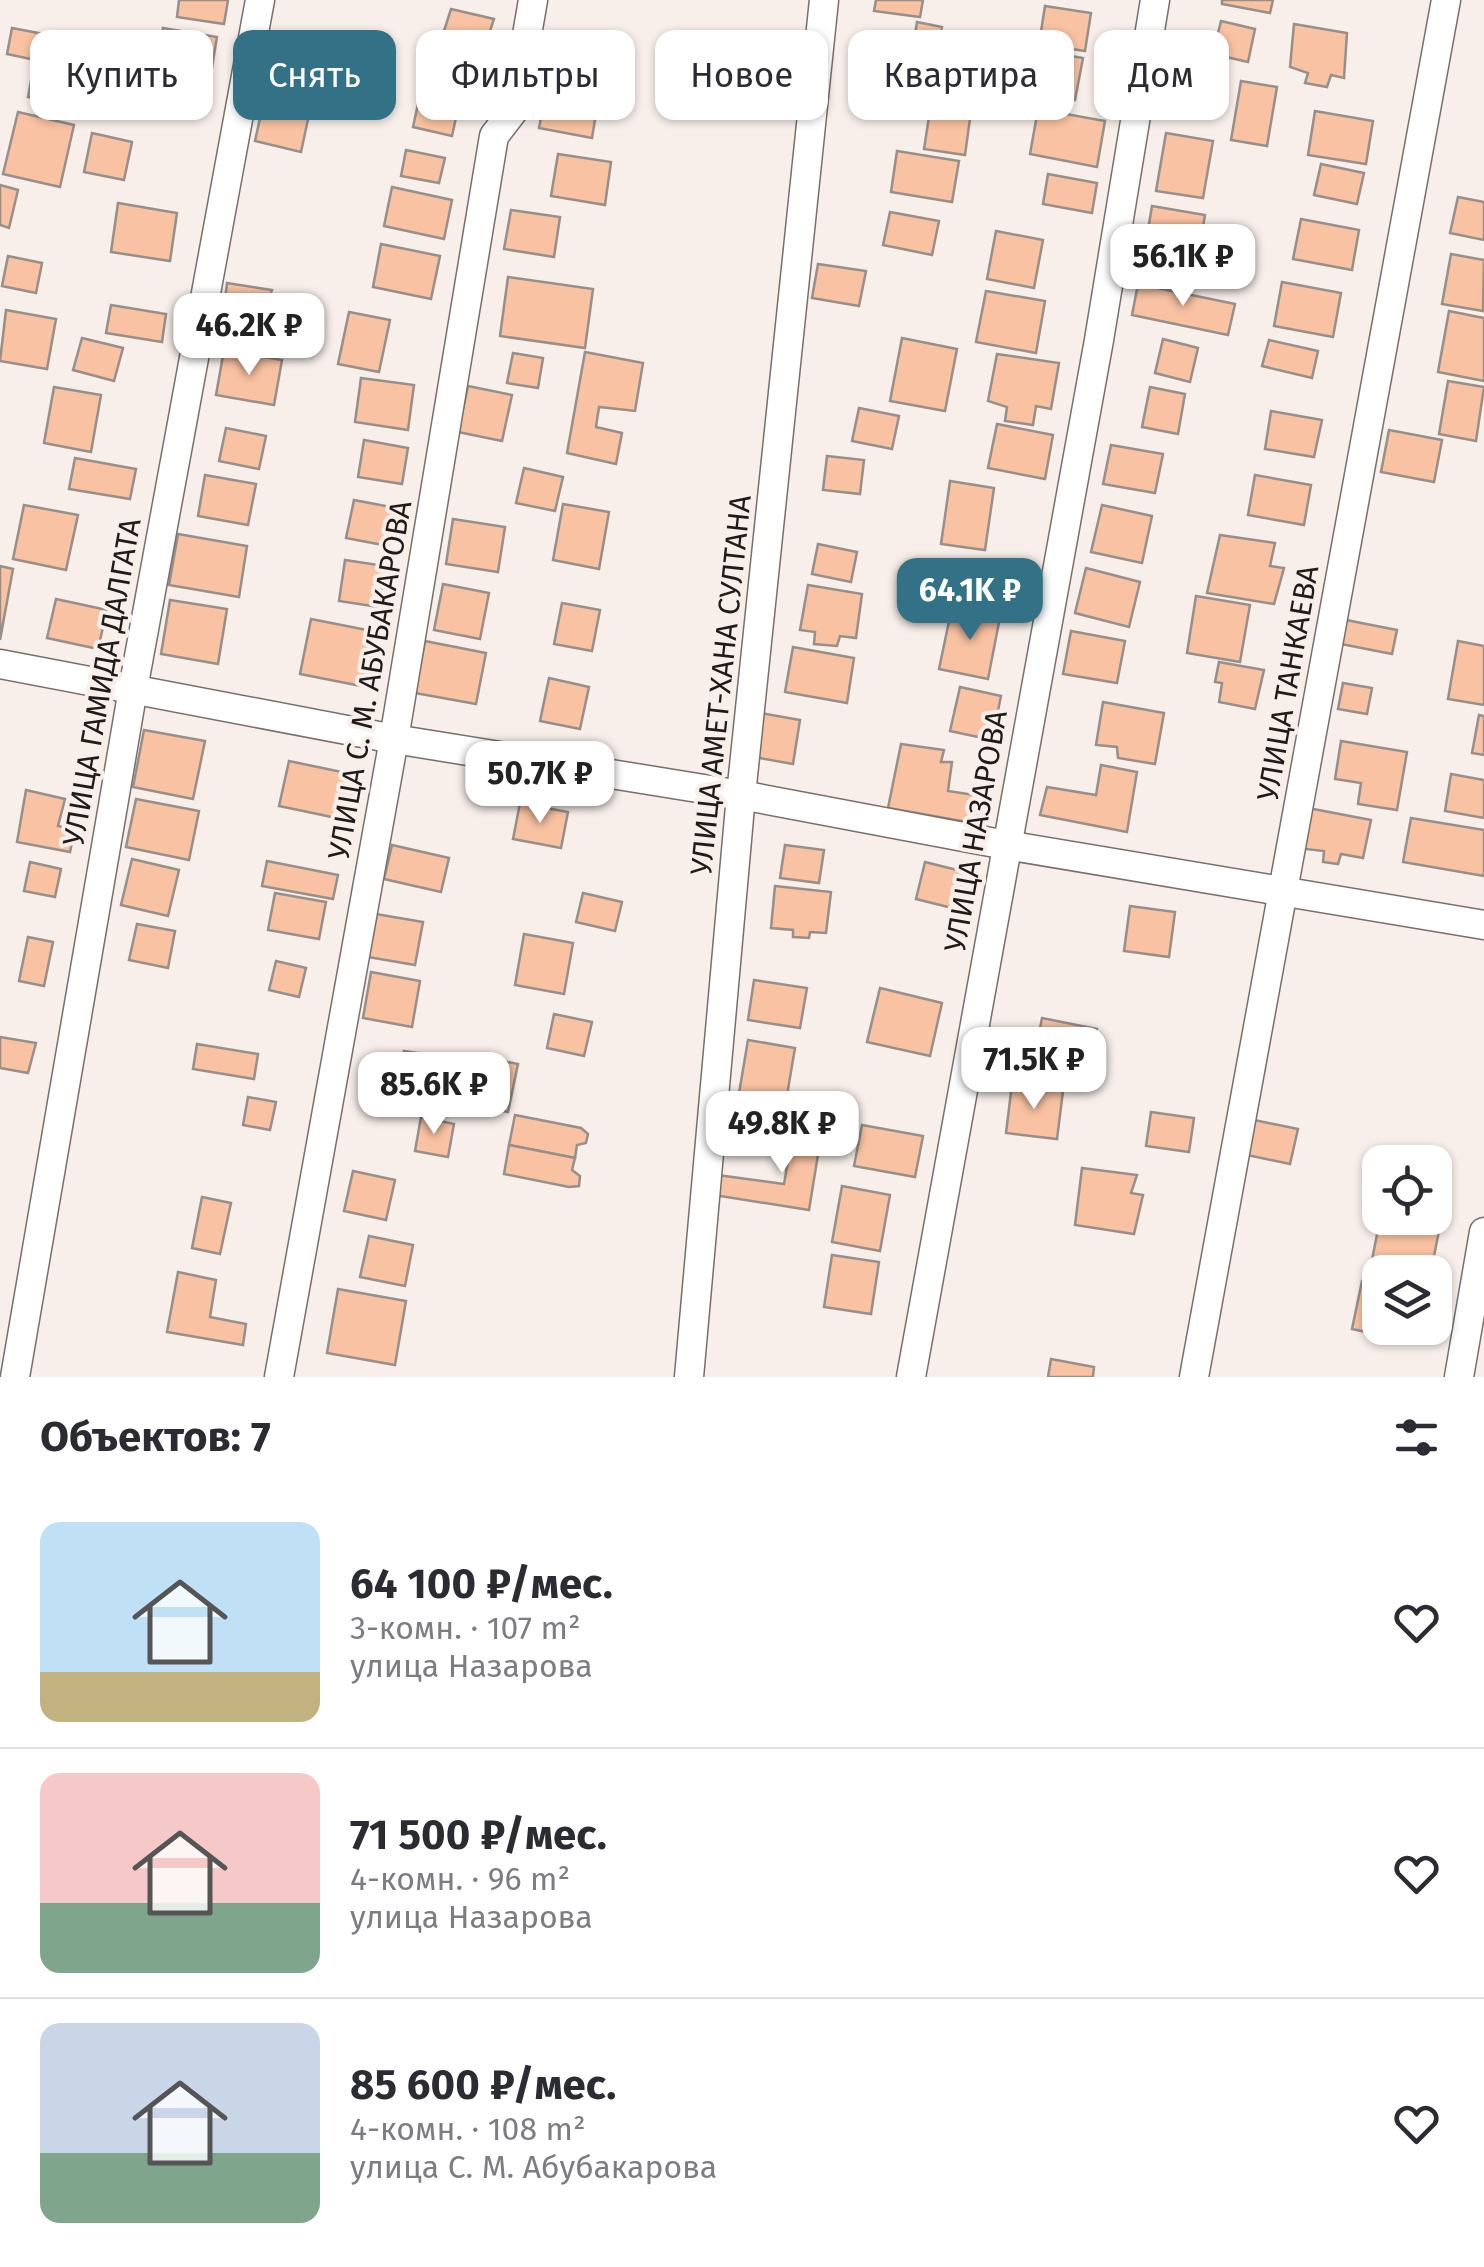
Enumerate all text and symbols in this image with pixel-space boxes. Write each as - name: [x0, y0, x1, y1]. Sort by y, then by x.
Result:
- chip: Купить: [30, 30, 213, 120]
- chip: Снять: [233, 30, 396, 120]
- chip: Фильтры: [416, 30, 635, 120]
- chip: Новое: [655, 30, 828, 120]
- chip: Квартира: [848, 30, 1074, 120]
- chip: Дом: [1094, 30, 1229, 120]
- pin: 56.1K ₽: [1091, 224, 1275, 309]
- text: 56.1K ₽: [1132, 237, 1234, 275]
- pin: 46.2K ₽: [157, 293, 341, 378]
- text: 46.2K ₽: [195, 306, 303, 344]
- street label: УЛИЦА АМЕТ-ХАНА СУЛТАНА: [683, 492, 759, 877]
- street label: УЛИЦА С. М. АБУБАКАРОВА: [321, 497, 419, 862]
- street label: УЛИЦА ГАМИДА ДАЛГАТА: [55, 515, 149, 849]
- pin: 64.1K ₽: [878, 558, 1062, 643]
- street label: УЛИЦА ТАНКАЕВА: [1250, 562, 1327, 804]
- text: 64.1K ₽: [919, 571, 1021, 609]
- street label: УЛИЦА НАЗАРОВА: [937, 707, 1015, 955]
- pin: 50.7K ₽: [448, 741, 632, 826]
- text: 50.7K ₽: [487, 754, 593, 792]
- pin: 71.5K ₽: [942, 1027, 1126, 1112]
- text: 71.5K ₽: [983, 1040, 1085, 1078]
- pin: 85.6K ₽: [342, 1052, 526, 1137]
- text: 85.6K ₽: [380, 1065, 488, 1103]
- pin: 49.8K ₽: [690, 1091, 874, 1176]
- text: 49.8K ₽: [728, 1104, 836, 1142]
- map controls: [1362, 1145, 1452, 1345]
- button: locate: [1362, 1145, 1452, 1235]
- button: layers: [1362, 1255, 1452, 1345]
- icon: filters: [1389, 1410, 1444, 1465]
- text: Объектов: 7: [40, 1412, 271, 1462]
- text: 64 100 ₽/мес.: [350, 1559, 613, 1609]
- icon: home: [120, 1562, 240, 1682]
- icon: heart: [1389, 1595, 1444, 1650]
- text: 3-комн. · 107 m²: [350, 1609, 580, 1647]
- text: улица Назарова: [350, 1647, 593, 1685]
- text: 71 500 ₽/мес.: [350, 1810, 607, 1860]
- icon: home: [120, 1813, 240, 1933]
- icon: heart: [1389, 1846, 1444, 1901]
- text: 4-комн. · 96 m²: [350, 1860, 570, 1898]
- text: улица Назарова: [350, 1898, 593, 1936]
- text: 85 600 ₽/мес.: [350, 2060, 616, 2110]
- icon: home: [120, 2063, 240, 2183]
- icon: heart: [1389, 2096, 1444, 2151]
- text: 4-комн. · 108 m²: [350, 2110, 586, 2148]
- text: улица С. М. Абубакарова: [350, 2148, 717, 2186]

